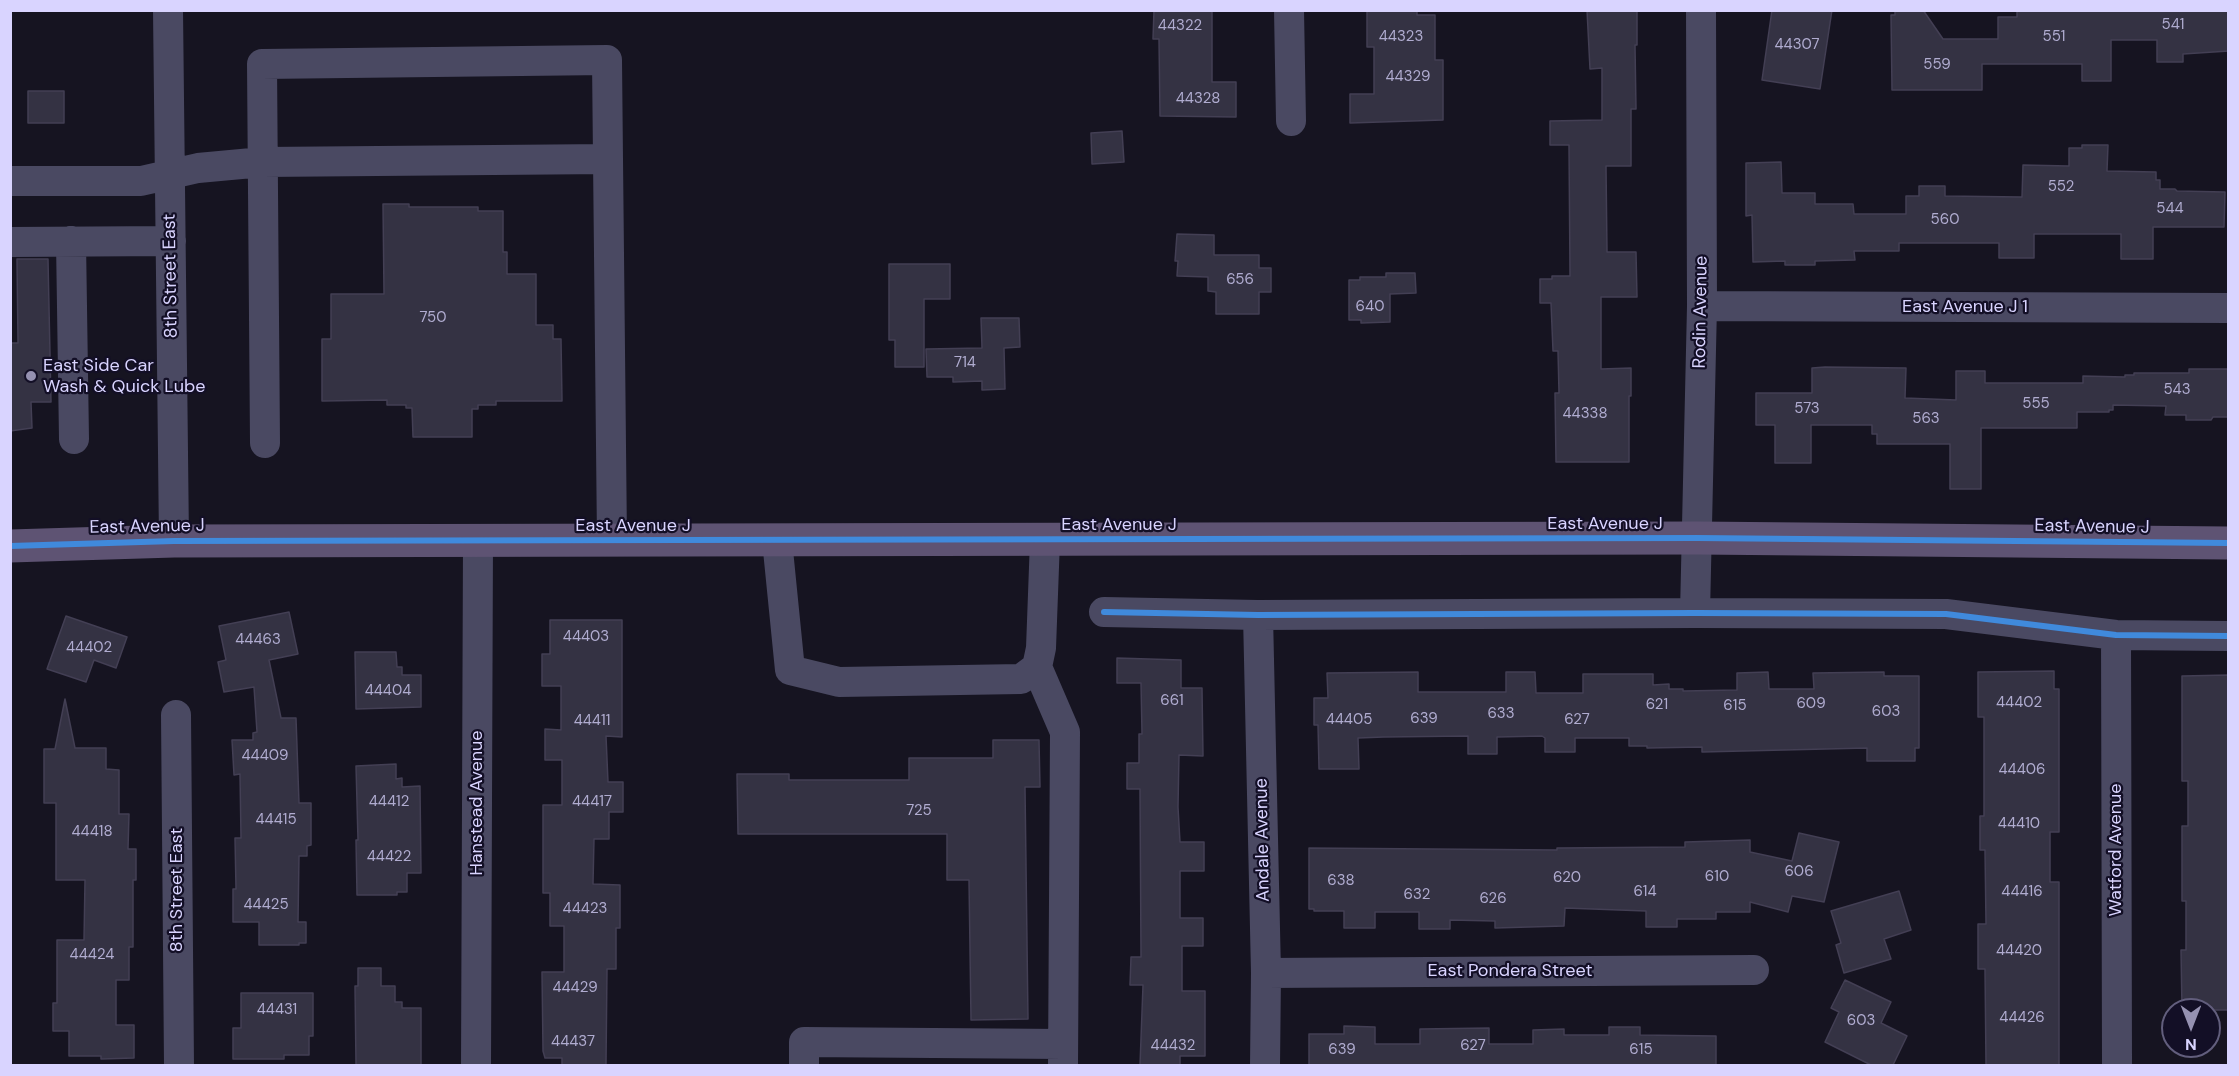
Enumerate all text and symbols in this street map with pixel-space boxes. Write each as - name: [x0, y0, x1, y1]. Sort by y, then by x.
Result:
- house number: 541: [2162, 16, 2184, 34]
- house number: 44322: [1158, 17, 1202, 35]
- house number: 44323: [1379, 28, 1423, 46]
- house number: 551: [2043, 28, 2065, 46]
- house number: 44307: [1774, 36, 1820, 54]
- house number: 559: [1923, 56, 1951, 74]
- house number: 44329: [1386, 68, 1430, 86]
- house number: 44328: [1176, 90, 1220, 108]
- house number: 552: [2048, 178, 2074, 196]
- house number: 544: [2156, 200, 2184, 218]
- house number: 560: [1931, 211, 1959, 229]
- street label: 8th Street East: [159, 214, 183, 338]
- street label: Rodin Avenue: [1689, 255, 1713, 369]
- house number: 656: [1226, 271, 1254, 289]
- street label: East Avenue J 1: [1902, 296, 2028, 318]
- house number: 640: [1356, 298, 1384, 316]
- house number: 750: [420, 309, 446, 327]
- house number: 714: [954, 354, 976, 372]
- place label: East Side Car Wash & Quick Lube: [43, 355, 206, 398]
- marker: East Side Car Wash & Quick Lube: [24, 369, 38, 383]
- house number: 543: [2163, 381, 2191, 399]
- house number: 555: [2022, 395, 2050, 413]
- house number: 573: [1794, 400, 1820, 418]
- house number: 44338: [1562, 405, 1608, 423]
- house number: 563: [1912, 410, 1940, 428]
- street label: East Avenue J: [1547, 513, 1663, 535]
- street label: East Avenue J: [1061, 514, 1177, 536]
- street label: East Avenue J: [89, 515, 205, 539]
- street label: East Avenue J: [575, 515, 691, 537]
- street label: East Avenue J: [2034, 515, 2150, 539]
- house number: 44403: [563, 628, 609, 646]
- house number: 44463: [235, 631, 281, 649]
- house number: 44402: [66, 639, 112, 657]
- house number: 44404: [365, 682, 411, 700]
- house number: 661: [1160, 692, 1184, 710]
- house number: 44402: [1996, 694, 2042, 712]
- house number: 609: [1796, 695, 1826, 713]
- house number: 621: [1646, 696, 1668, 714]
- house number: 615: [1723, 697, 1747, 715]
- house number: 603: [1872, 703, 1900, 721]
- house number: 633: [1487, 705, 1515, 723]
- house number: 639: [1410, 710, 1438, 728]
- house number: 44405: [1326, 711, 1372, 729]
- house number: 627: [1564, 711, 1590, 729]
- house number: 44411: [574, 712, 610, 730]
- street label: Hanstead Avenue: [466, 730, 488, 876]
- house number: 44409: [242, 747, 288, 765]
- house number: 44406: [1999, 761, 2045, 779]
- street label: Andale Avenue: [1251, 778, 1275, 902]
- street label: Watford Avenue: [2105, 783, 2127, 917]
- house number: 44412: [369, 793, 409, 811]
- house number: 44417: [572, 793, 612, 811]
- house number: 725: [906, 802, 932, 820]
- house number: 44415: [255, 811, 297, 829]
- house number: 44410: [1998, 815, 2040, 833]
- house number: 44418: [71, 823, 113, 841]
- street label: 8th Street East: [166, 828, 188, 952]
- house number: 44422: [367, 848, 411, 866]
- house number: 606: [1784, 863, 1814, 881]
- house number: 610: [1705, 868, 1729, 886]
- house number: 620: [1553, 869, 1581, 887]
- house number: 638: [1327, 872, 1355, 890]
- house number: 614: [1633, 883, 1657, 901]
- house number: 44416: [2001, 883, 2043, 901]
- house number: 632: [1404, 886, 1430, 904]
- house number: 626: [1479, 890, 1507, 908]
- house number: 44425: [243, 896, 289, 914]
- house number: 44423: [563, 900, 607, 918]
- house number: 44420: [1996, 942, 2042, 960]
- house number: 44424: [70, 946, 114, 964]
- street label: East Pondera Street: [1427, 960, 1593, 982]
- house number: 44429: [552, 979, 598, 997]
- north arrow: [2161, 998, 2221, 1058]
- house number: 44431: [257, 1001, 297, 1019]
- house number: 44426: [1999, 1009, 2045, 1027]
- house number: 603: [1847, 1012, 1875, 1030]
- house number: 44437: [551, 1033, 595, 1051]
- text: N: [2185, 1034, 2197, 1055]
- house number: 44432: [1151, 1037, 1195, 1055]
- house number: 627: [1460, 1037, 1486, 1055]
- house number: 639: [1328, 1041, 1356, 1059]
- house number: 615: [1629, 1041, 1653, 1059]

